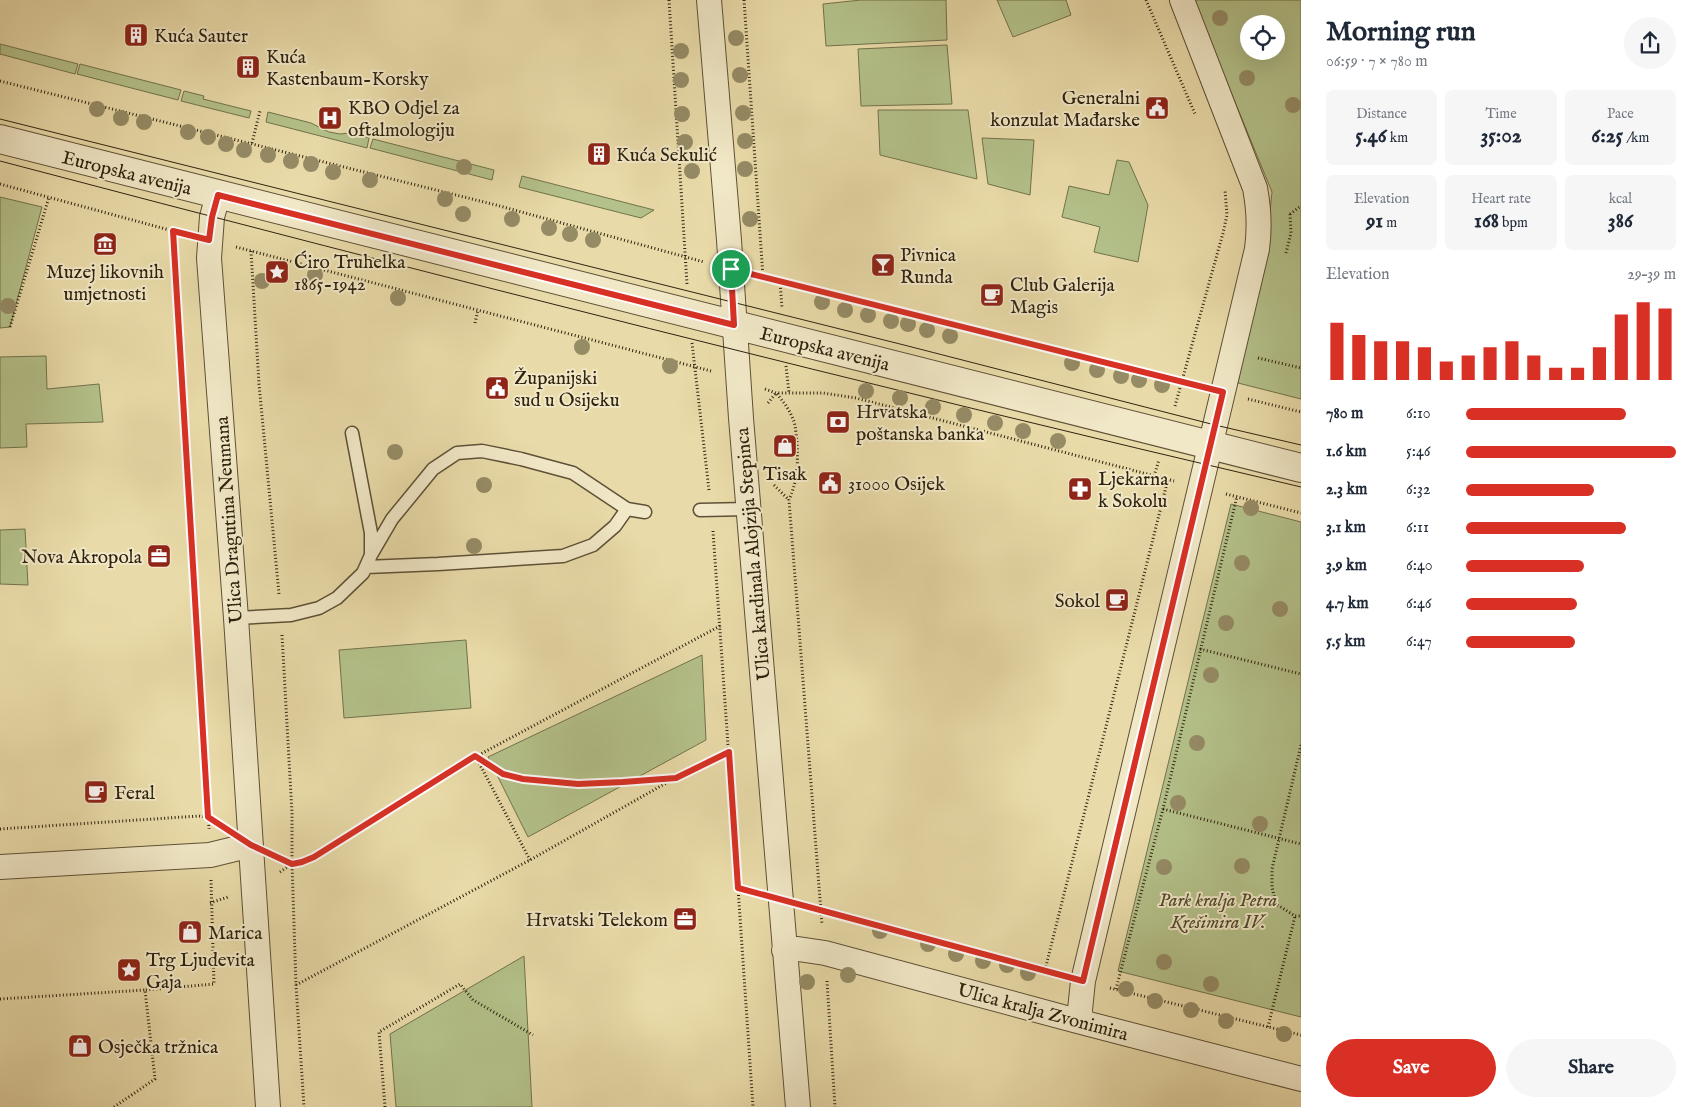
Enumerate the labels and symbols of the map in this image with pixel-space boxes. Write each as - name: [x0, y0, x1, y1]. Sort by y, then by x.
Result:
- building icon: Kuća Sauter: [123, 22, 149, 48]
- place label: Kuća Sauter: [154, 25, 248, 49]
- place label: Kuća Kastenbaum-Korsky: [266, 46, 429, 92]
- building icon: Kuća Kastenbaum-Korsky: [235, 54, 261, 80]
- place label: Generalni konzulat Mađarske: [990, 87, 1140, 133]
- public building icon: Generalni konzulat Mađarske: [1144, 95, 1170, 121]
- place label: KBO Odjel za oftalmologiju: [348, 97, 460, 143]
- hospital icon: KBO Odjel za oftalmologiju: [317, 105, 343, 131]
- building icon: Kuća Sekulić: [586, 141, 612, 167]
- place label: Kuća Sekulić: [616, 144, 717, 168]
- street label: Europska avenija: [59, 146, 195, 202]
- museum icon: Muzej likovnih umjetnosti: [92, 231, 118, 257]
- place label: Pivnica Runda: [900, 244, 957, 290]
- pin: [710, 248, 752, 290]
- place label: Ćiro Truhelka 1865-1942: [294, 250, 406, 297]
- bar icon: Pivnica Runda: [870, 252, 896, 278]
- place icon: Ćiro Truhelka 1865-1942: [264, 259, 290, 285]
- place label: Muzej likovnih umjetnosti: [46, 261, 164, 307]
- place label: Club Galerija Magis: [1010, 274, 1115, 320]
- cafe icon: Club Galerija Magis: [979, 282, 1005, 308]
- street label: Europska avenija: [757, 322, 893, 378]
- place label: Županijski sud u Osijeku: [514, 367, 620, 413]
- public building icon: Županijski sud u Osijeku: [484, 375, 510, 401]
- place label: Hrvatska poštanska banka: [856, 401, 985, 447]
- bank icon: Hrvatska poštanska banka: [825, 409, 851, 435]
- street label: Ulica Dragutina Neumana: [211, 415, 249, 624]
- street label: Ulica kardinala Alojzija Stepinca: [731, 426, 777, 681]
- shop icon: Tisak: [772, 433, 798, 459]
- place label: Tisak: [763, 463, 808, 487]
- place label: Ljekarna k Sokolu: [1098, 468, 1169, 514]
- public building icon: 31000 Osijek: [817, 470, 843, 496]
- place label: 31000 Osijek: [848, 473, 946, 497]
- pharmacy icon: Ljekarna k Sokolu: [1067, 476, 1093, 502]
- office icon: Nova Akropola: [146, 543, 172, 569]
- place label: Nova Akropola: [21, 546, 143, 570]
- cafe icon: Sokol: [1104, 587, 1130, 613]
- place label: Sokol: [1055, 590, 1101, 614]
- cafe icon: Feral: [83, 779, 109, 805]
- place label: Feral: [114, 782, 156, 806]
- park label: Park kralja Petra Krešimira IV.: [1159, 889, 1277, 935]
- office icon: Hrvatski Telekom: [672, 906, 698, 932]
- place label: Hrvatski Telekom: [526, 909, 668, 933]
- shop icon: Marica: [177, 919, 203, 945]
- place label: Marica: [208, 922, 263, 946]
- place label: Trg Ljudevita Gaja: [146, 949, 256, 995]
- place icon: Trg Ljudevita Gaja: [116, 957, 142, 983]
- street label: Ulica kralja Zvonimira: [954, 979, 1131, 1048]
- shop icon: Osječka tržnica: [67, 1033, 93, 1059]
- place label: Osječka tržnica: [98, 1036, 219, 1060]

